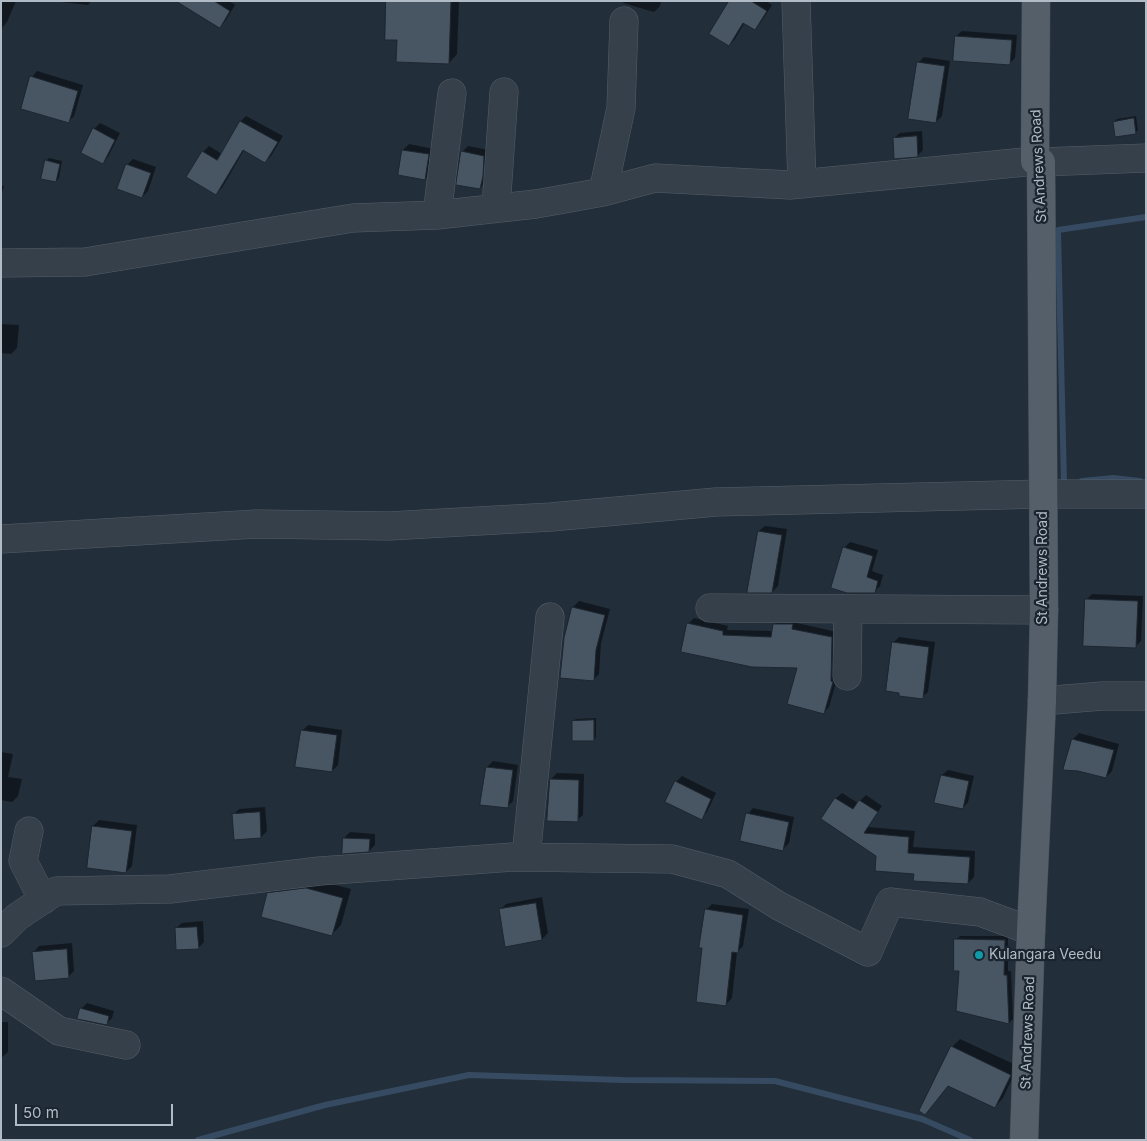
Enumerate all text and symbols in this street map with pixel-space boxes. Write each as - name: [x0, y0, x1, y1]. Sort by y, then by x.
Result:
- street label: St Andrews Road: [1028, 109, 1050, 223]
- street label: St Andrews Road: [1035, 511, 1051, 625]
- place label: Kulangara Veedu: [989, 947, 1101, 963]
- marker: Kulangara Veedu: [973, 949, 985, 961]
- street label: St Andrews Road: [1018, 976, 1038, 1090]
- scale bar: [18, 1094, 175, 1126]
- text: 50 m: [23, 1103, 59, 1122]

